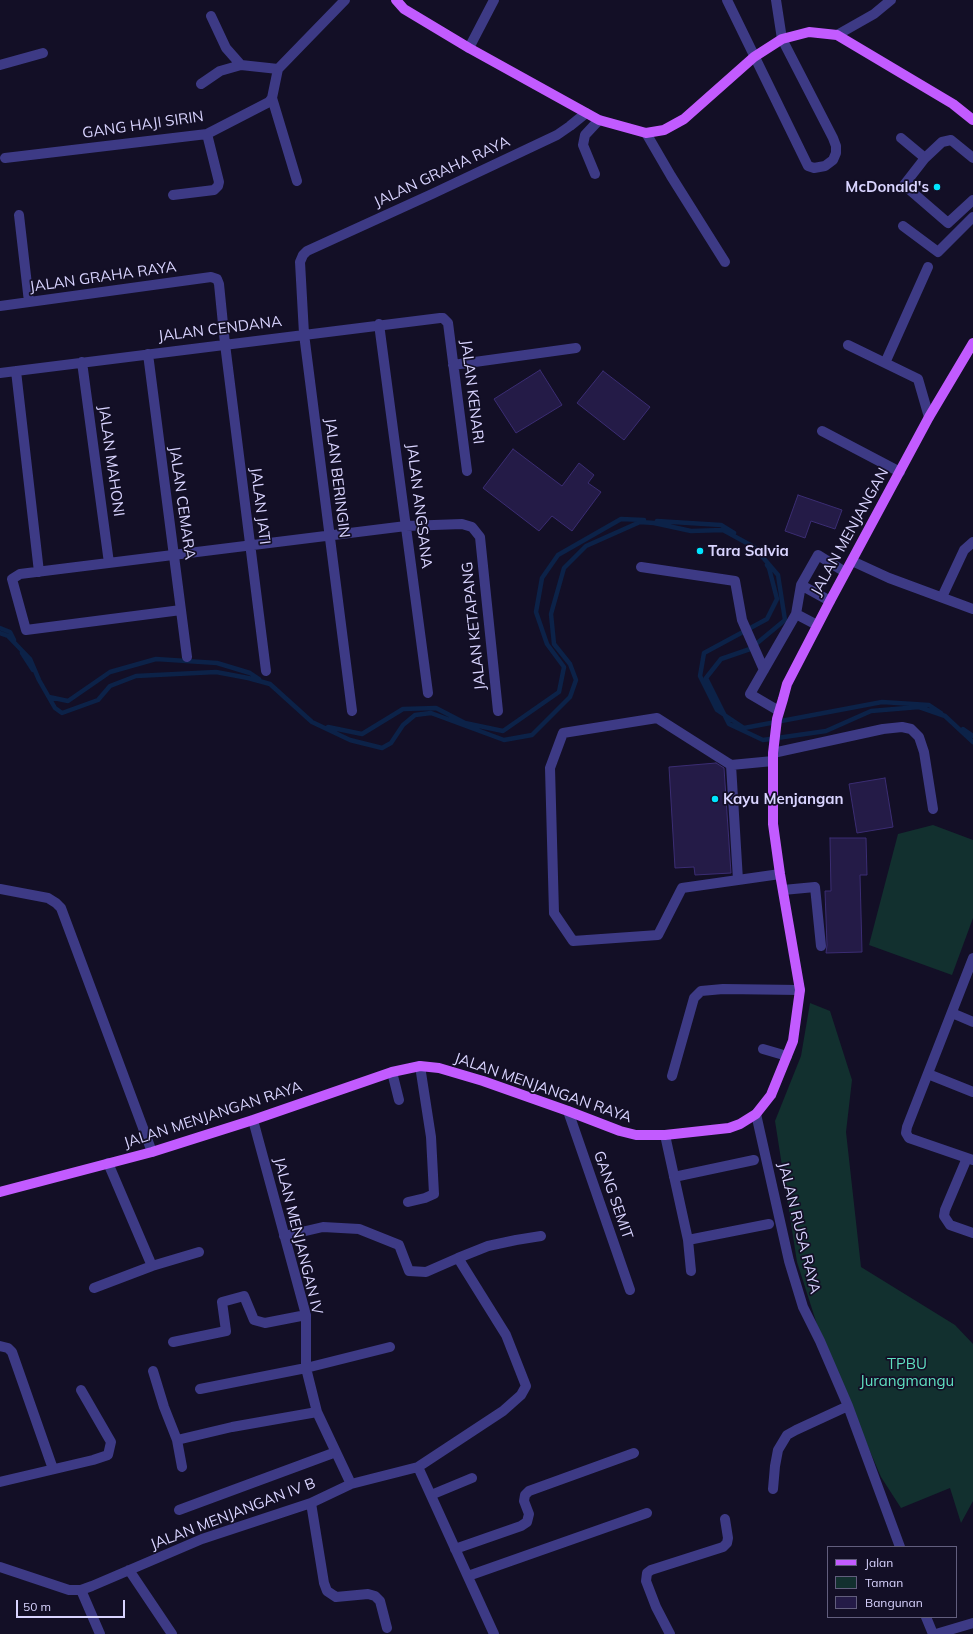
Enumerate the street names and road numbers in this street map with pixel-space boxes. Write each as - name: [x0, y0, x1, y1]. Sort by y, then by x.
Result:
- street label: GANG HAJI SIRIN: [81, 108, 205, 142]
- street label: JALAN GRAHA RAYA: [371, 133, 513, 211]
- street label: JALAN GRAHA RAYA: [28, 258, 178, 296]
- street label: JALAN CENDANA: [157, 312, 283, 346]
- street label: JALAN KENARI: [457, 339, 487, 445]
- street label: JALAN MAHONI: [94, 404, 128, 518]
- street label: JALAN BERINGIN: [321, 417, 353, 539]
- street label: JALAN ANGSANA: [402, 443, 436, 569]
- street label: JALAN CEMARA: [165, 445, 199, 561]
- street label: JALAN MENJANGAN: [807, 465, 893, 599]
- street label: JALAN JATI: [246, 466, 274, 546]
- street label: JALAN KETAPANG: [458, 561, 490, 691]
- street label: JALAN MENJANGAN RAYA: [452, 1049, 634, 1127]
- street label: JALAN MENJANGAN RAYA: [122, 1078, 304, 1152]
- street label: GANG SEMIT: [590, 1149, 636, 1241]
- street label: JALAN MENJANGAN IV: [270, 1155, 326, 1317]
- street label: JALAN RUSA RAYA: [774, 1160, 824, 1296]
- street label: JALAN MENJANGAN IV B: [148, 1474, 318, 1554]

